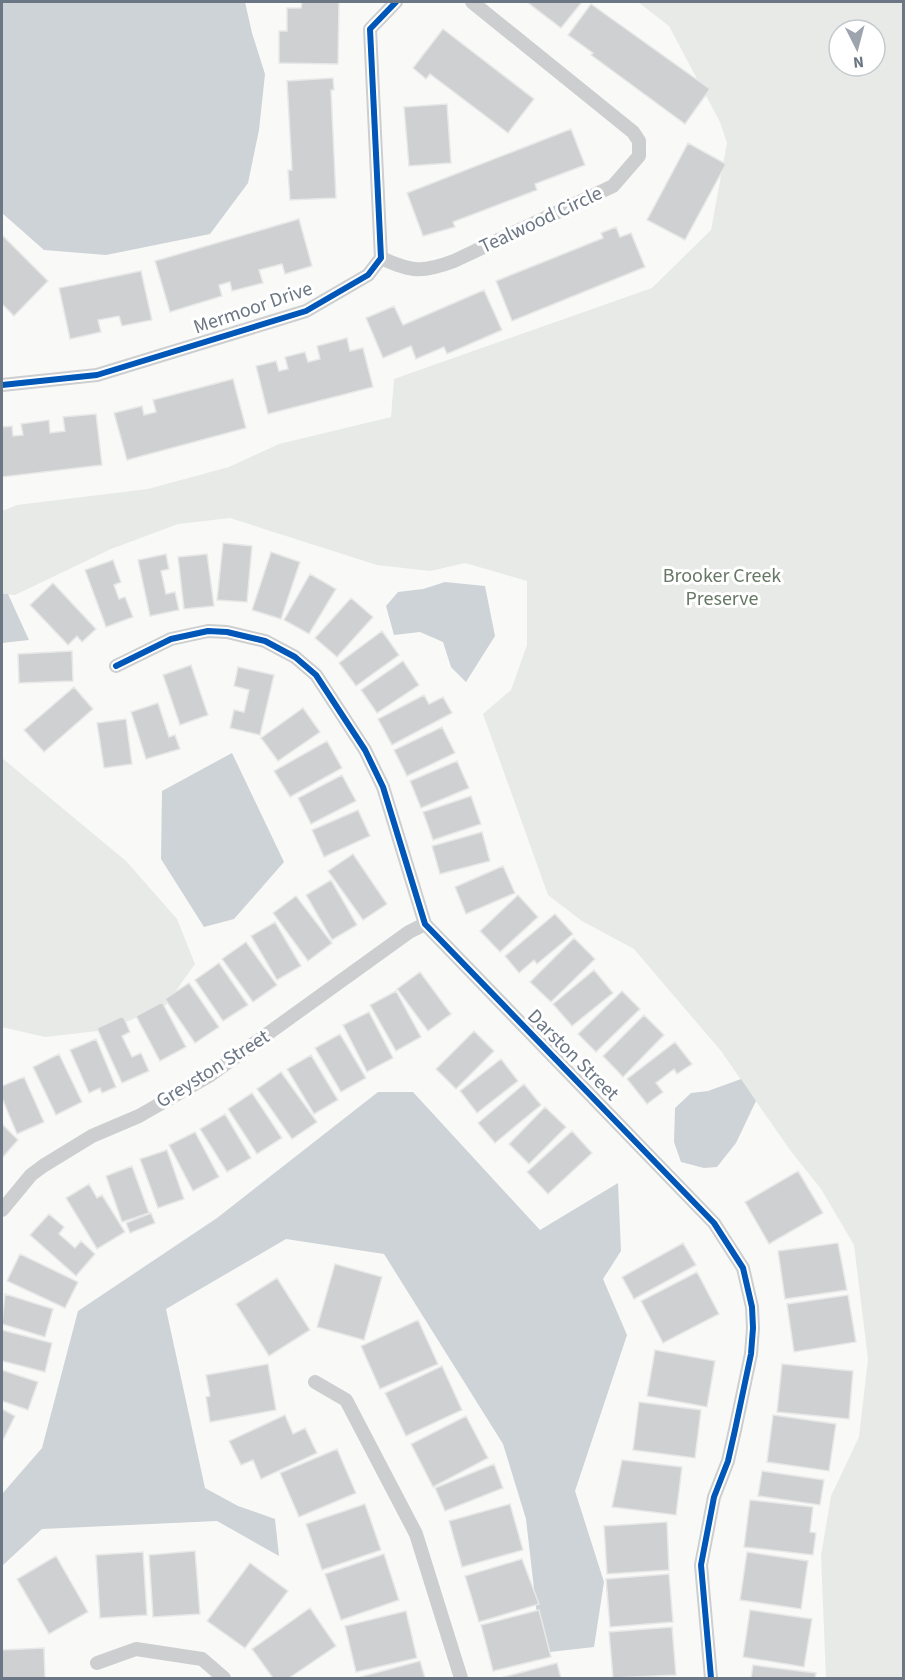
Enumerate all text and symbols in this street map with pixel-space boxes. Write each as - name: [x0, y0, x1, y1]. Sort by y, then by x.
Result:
- north arrow: [827, 18, 887, 78]
- text: N: [852, 50, 865, 73]
- street label: Tealwood Circle: [475, 179, 607, 261]
- street label: Mermoor Drive: [190, 275, 316, 341]
- park label: Brooker Creek Preserve: [663, 562, 781, 613]
- street label: Darston Street: [521, 1003, 625, 1107]
- street label: Greyston Street: [151, 1023, 275, 1115]

